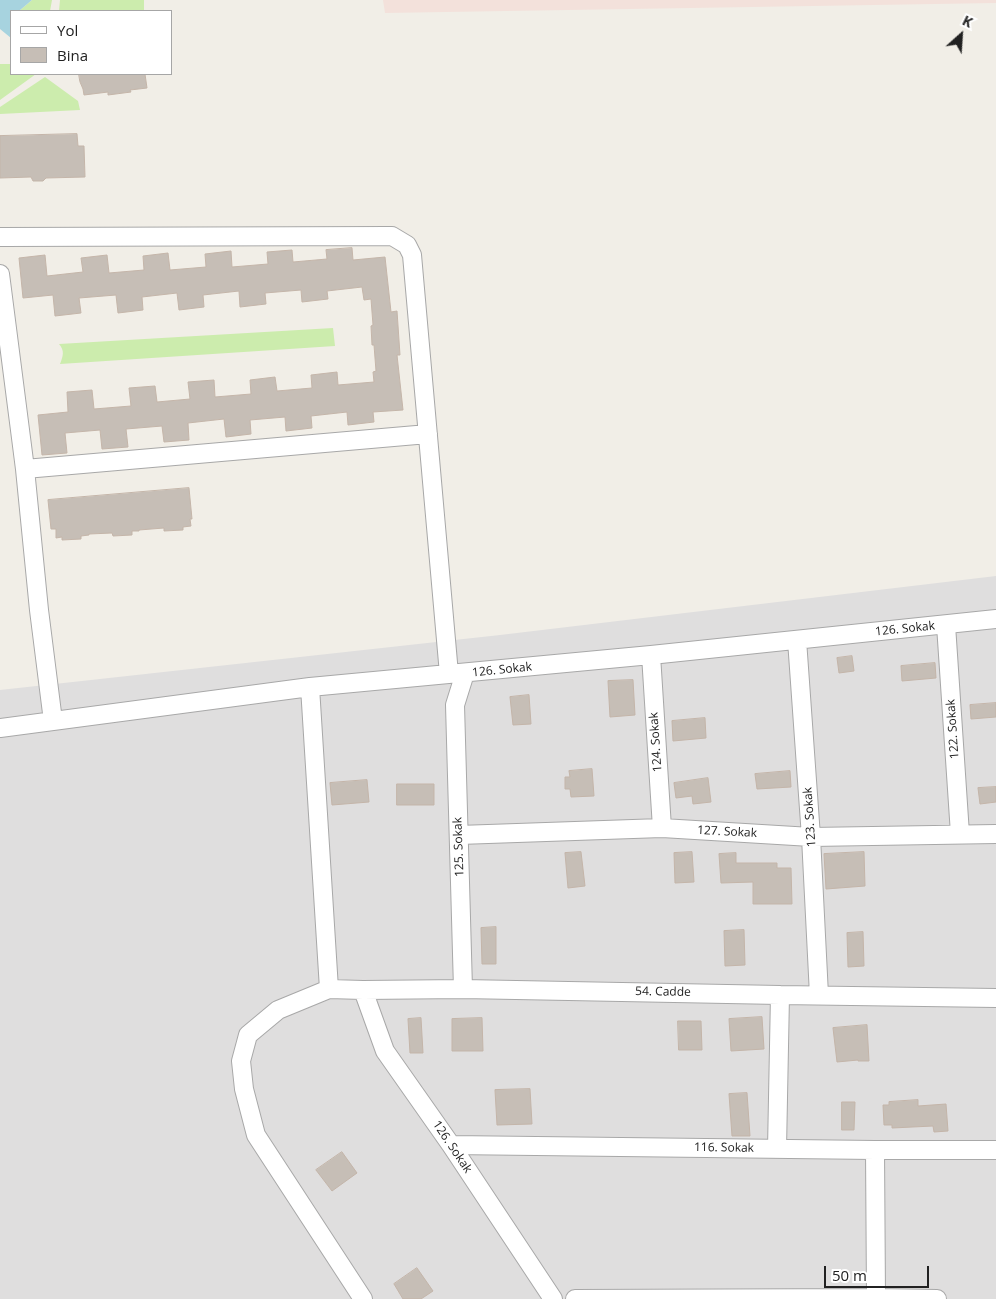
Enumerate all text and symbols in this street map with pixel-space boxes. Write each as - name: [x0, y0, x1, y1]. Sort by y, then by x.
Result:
- legend: [10, 10, 172, 75]
- north arrow: [936, 10, 986, 60]
- text: K: [959, 10, 976, 32]
- text: Yol: [57, 20, 78, 40]
- text: Bina: [57, 45, 88, 65]
- street label: 126. Sokak: [874, 619, 936, 639]
- street label: 126. Sokak: [471, 660, 533, 680]
- street label: 122. Sokak: [944, 699, 962, 759]
- street label: 124. Sokak: [647, 712, 665, 772]
- street label: 123. Sokak: [801, 787, 819, 847]
- street label: 125. Sokak: [451, 817, 467, 877]
- street label: 127. Sokak: [697, 823, 757, 841]
- street label: 54. Cadde: [635, 984, 691, 1000]
- street label: 126. Sokak: [429, 1118, 475, 1176]
- street label: 116. Sokak: [694, 1140, 754, 1156]
- scale bar: [826, 1256, 931, 1288]
- text: 50 m: [832, 1265, 867, 1285]

